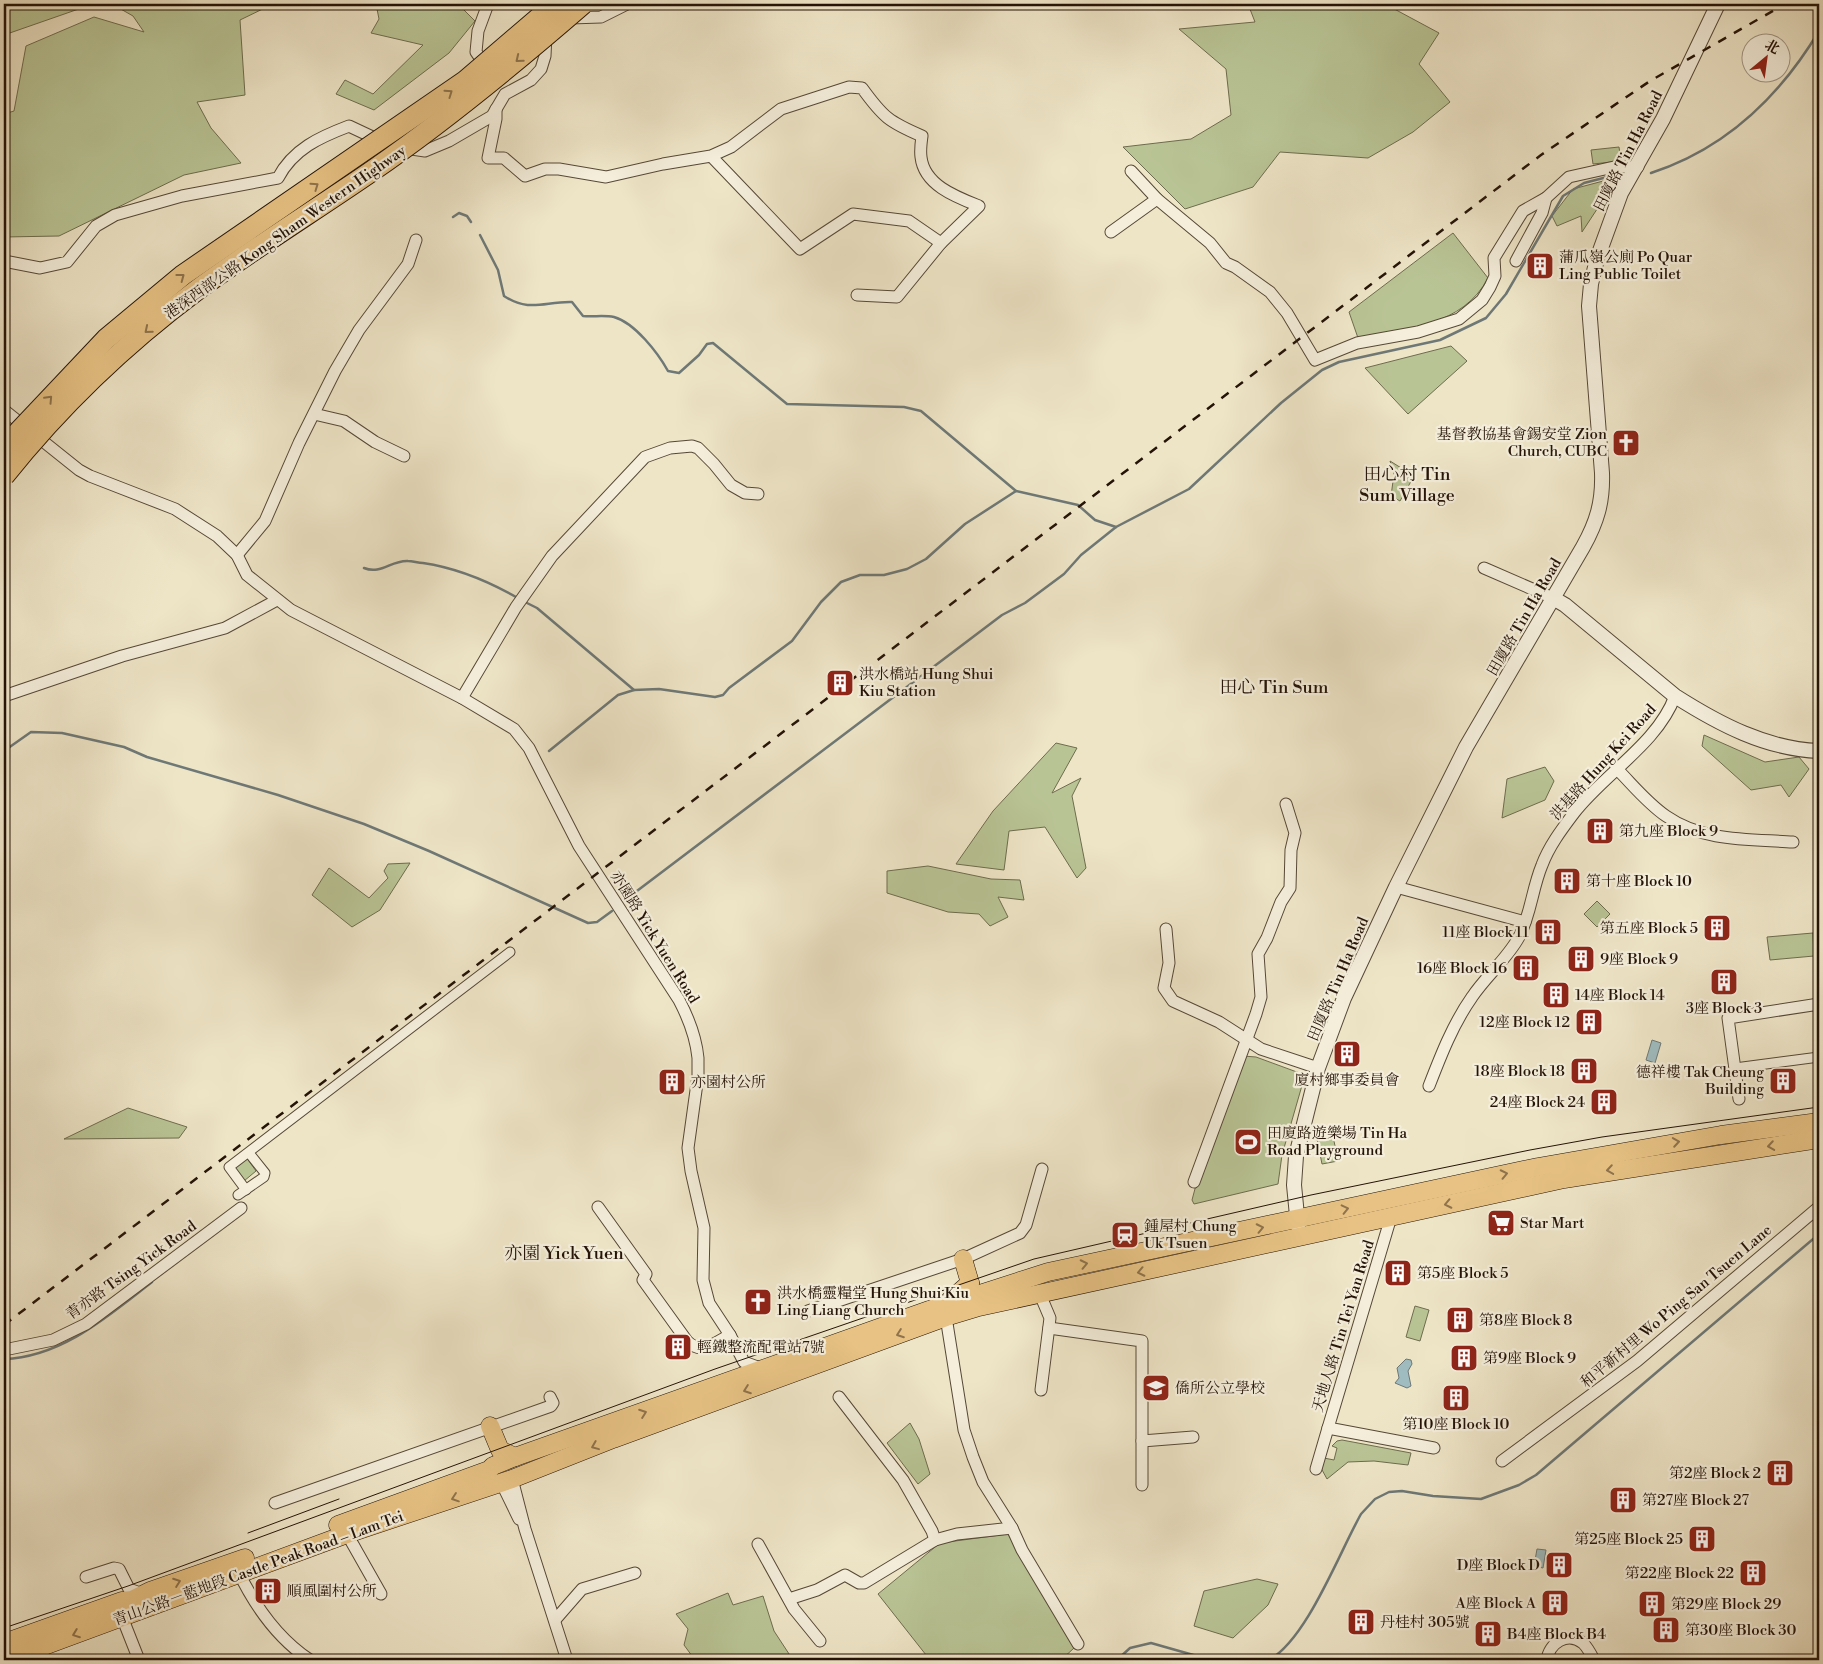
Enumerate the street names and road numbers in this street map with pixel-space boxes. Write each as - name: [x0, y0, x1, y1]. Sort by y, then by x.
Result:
- street label: 田廈路 Tin Ha Road: [1590, 87, 1667, 215]
- street label: 港深西部公路 Kong Sham Western Highway: [161, 141, 410, 324]
- street label: 田廈路 Tin Ha Road: [1483, 554, 1566, 680]
- street label: 洪基路 Hung Kei Road: [1546, 700, 1661, 824]
- street label: 亦園路 Yick Yuen Road: [606, 868, 703, 1007]
- street label: 田廈路 Tin Ha Road: [1304, 914, 1373, 1044]
- street label: 青亦路 Tsing Yick Road: [62, 1216, 201, 1324]
- street label: 和平新村里 Wo Ping San Tsuen Lane: [1577, 1221, 1776, 1392]
- street label: 天地人路 Tin Tei Yan Road: [1308, 1237, 1379, 1414]
- street label: 青山公路－藍地段 Castle Peak Road – Lam Tei: [110, 1507, 406, 1630]

